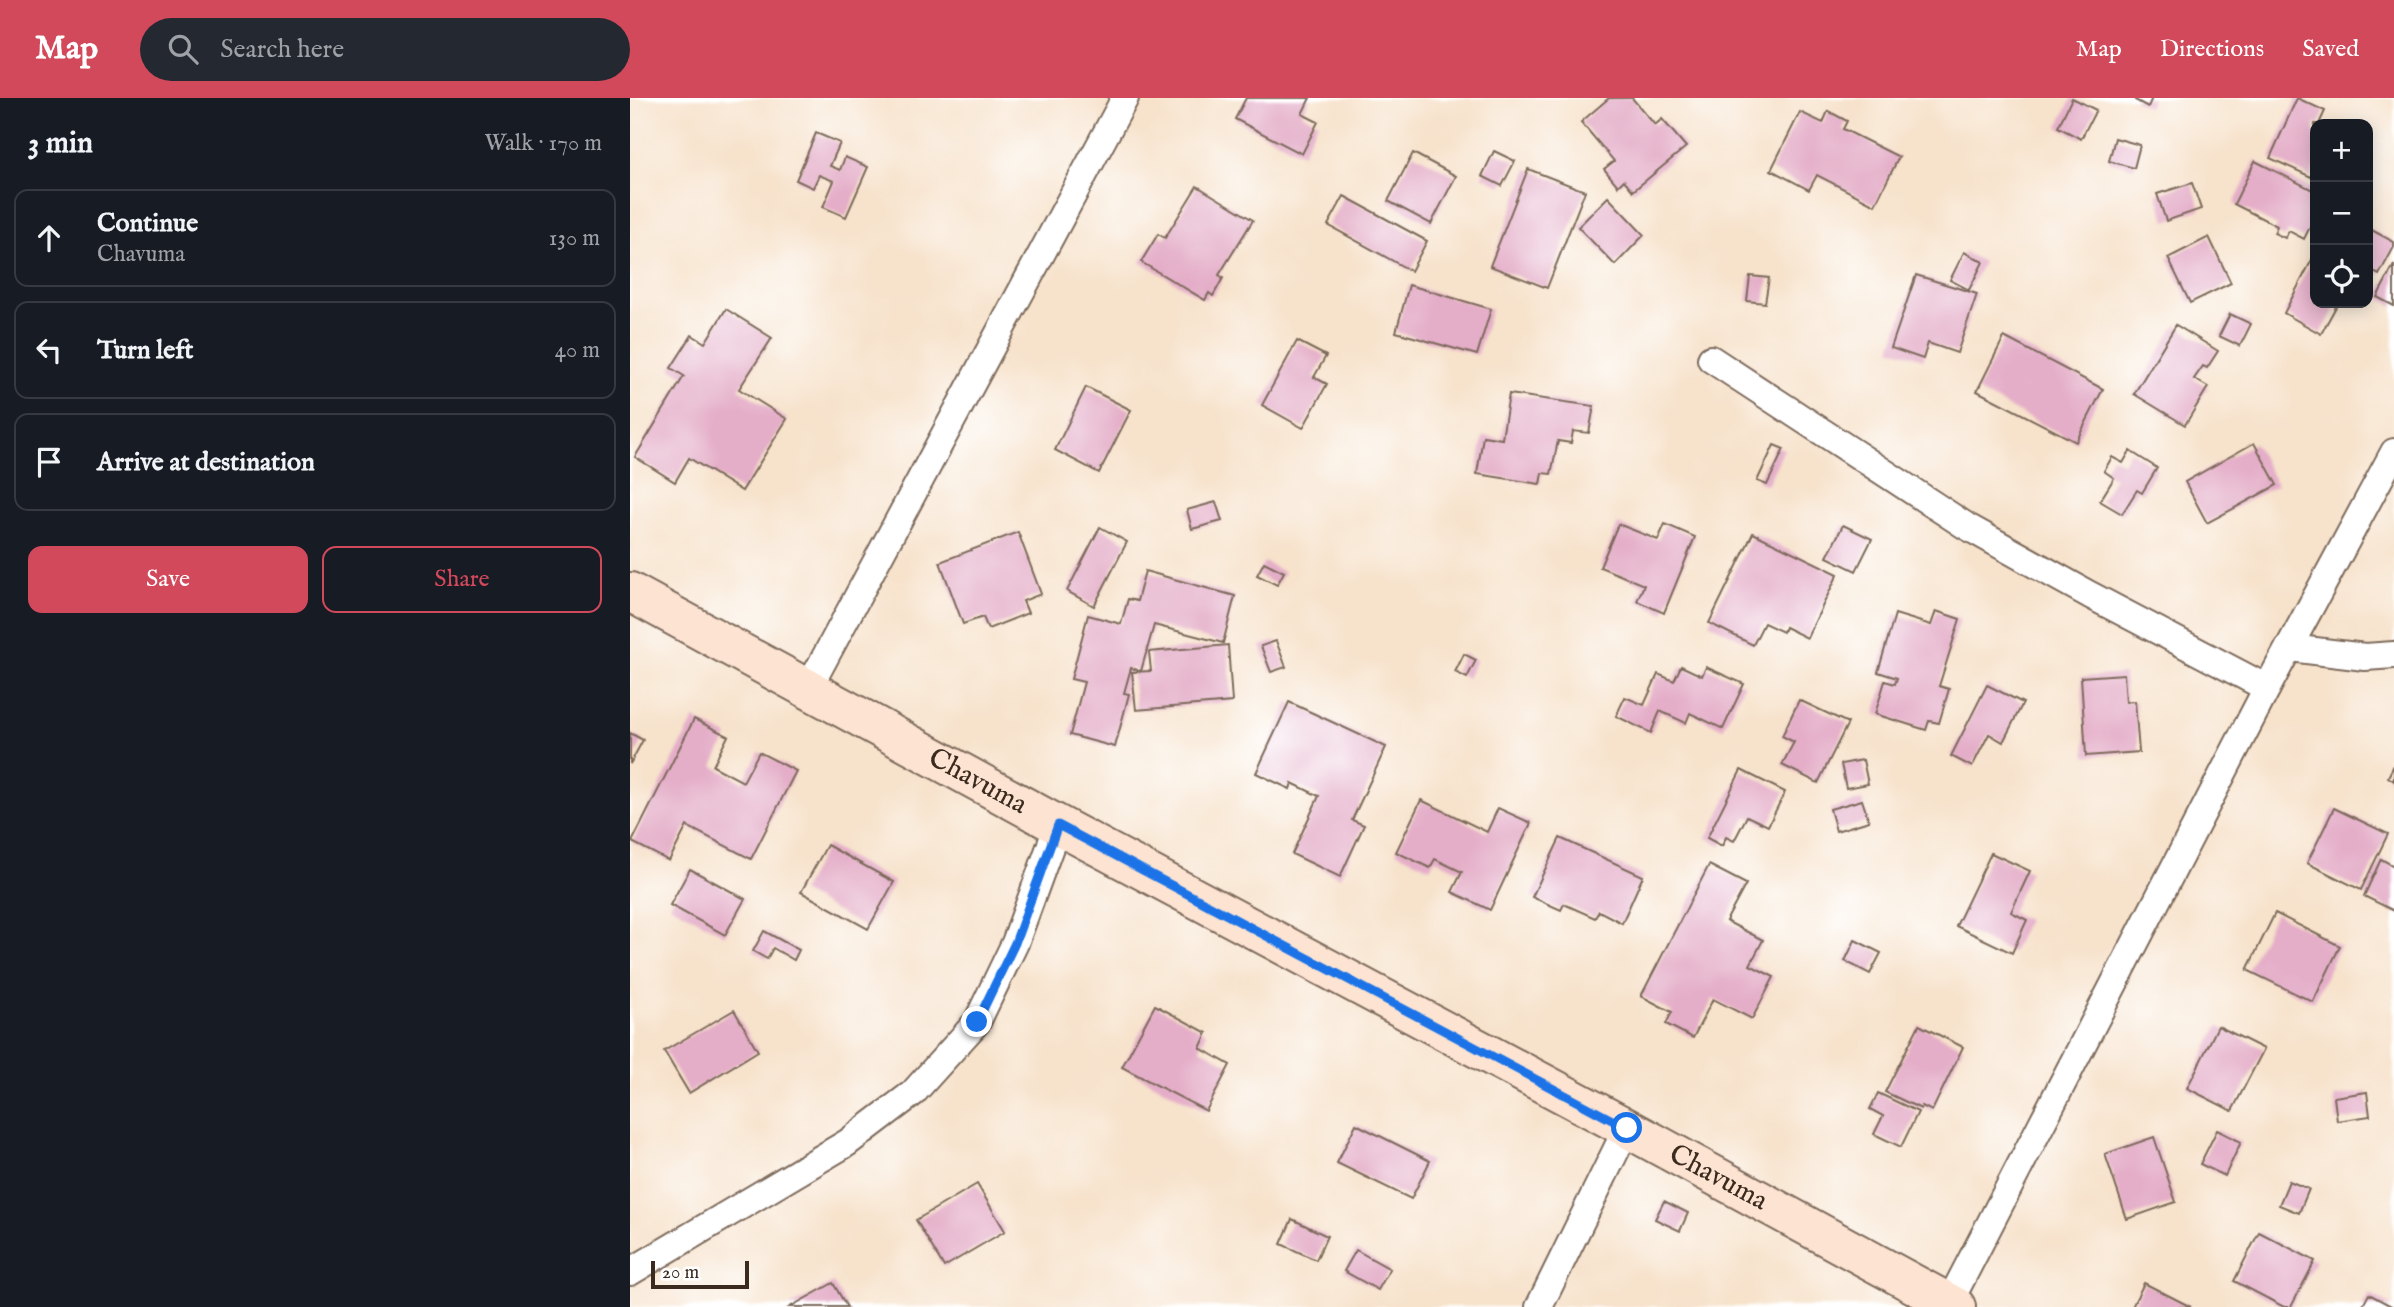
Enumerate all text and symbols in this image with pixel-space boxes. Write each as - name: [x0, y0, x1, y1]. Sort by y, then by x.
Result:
- search box: [140, 18, 630, 81]
- text: Map: [35, 28, 98, 70]
- icon: search: [164, 30, 202, 68]
- text: Search here: [220, 33, 344, 66]
- text: Map: [2076, 34, 2122, 65]
- text: Directions: [2160, 34, 2264, 65]
- text: Saved: [2302, 34, 2359, 65]
- map controls: [2310, 119, 2373, 308]
- button: +: [2310, 119, 2373, 182]
- text: 3 min: [28, 125, 93, 163]
- text: Walk · 170 m: [484, 129, 602, 158]
- button: −: [2310, 182, 2373, 245]
- text: Continue: [97, 207, 198, 240]
- icon: ahead: [30, 219, 68, 257]
- text: 130 m: [549, 224, 600, 253]
- text: Chavuma: [97, 240, 185, 269]
- button: locate: [2310, 245, 2373, 308]
- icon: left: [30, 331, 68, 369]
- text: Turn left: [97, 334, 194, 367]
- text: 40 m: [555, 336, 600, 365]
- icon: arrive: [30, 443, 68, 481]
- text: Arrive at destination: [97, 446, 315, 479]
- button: Save: [28, 546, 308, 613]
- button: Share: [322, 546, 602, 613]
- street label: Chavuma: [922, 740, 1034, 823]
- route end: [961, 1006, 992, 1037]
- route start: [1611, 1112, 1642, 1143]
- street label: Chavuma: [1663, 1137, 1775, 1219]
- scale bar: [651, 1258, 749, 1290]
- text: 20 m: [662, 1261, 699, 1285]

